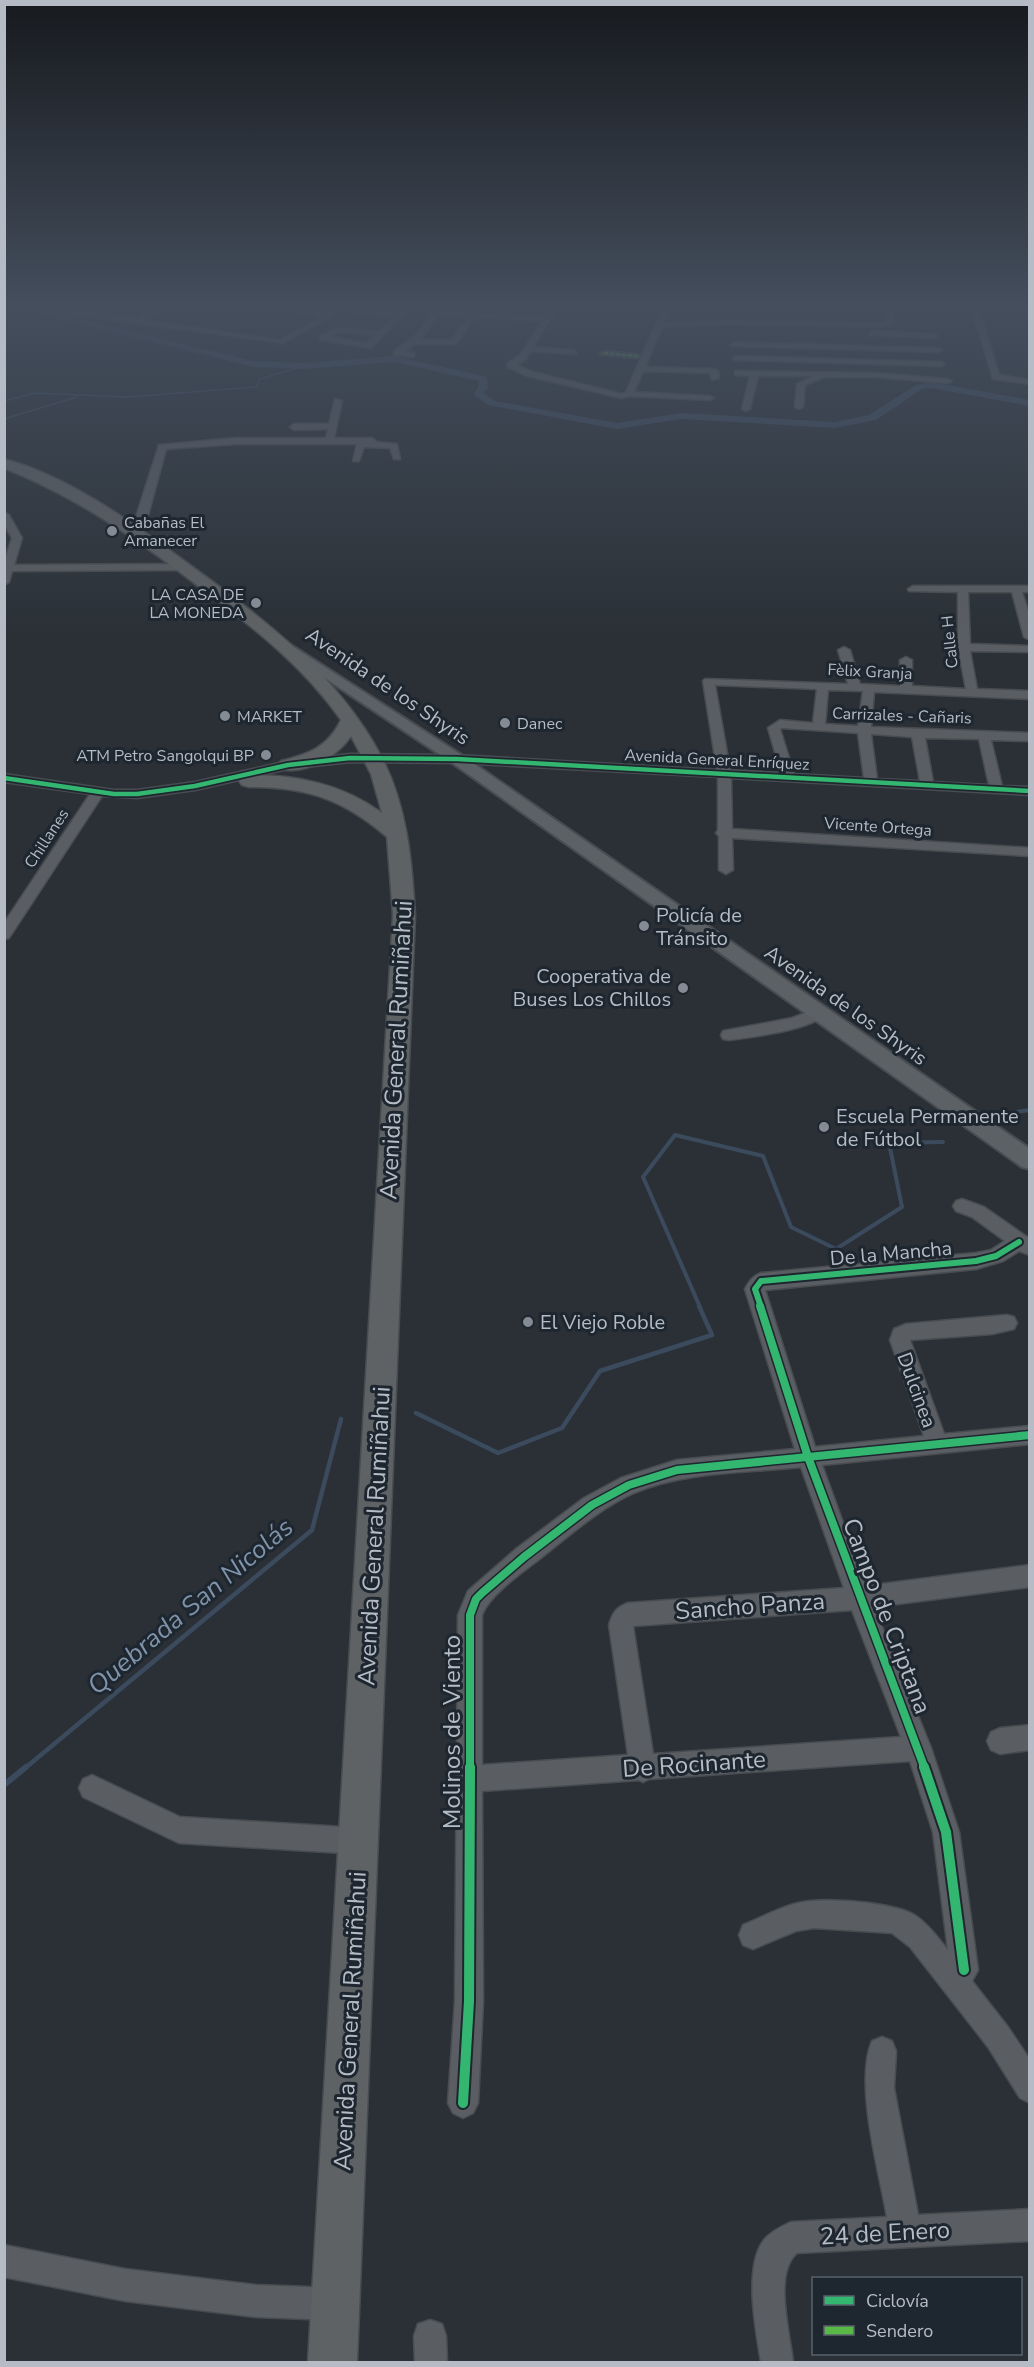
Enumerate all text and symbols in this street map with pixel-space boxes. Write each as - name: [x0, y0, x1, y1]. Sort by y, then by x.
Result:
- place label: Cabañas El Amanecer: [124, 512, 204, 552]
- marker: Cabañas El Amanecer: [105, 524, 119, 538]
- place label: LA CASA DE LA MONEDA: [149, 584, 244, 624]
- marker: LA CASA DE LA MONEDA: [249, 596, 263, 610]
- street label: Calle H: [936, 614, 964, 669]
- street label: Avenida de los Shyris: [300, 621, 475, 751]
- street label: Fèlix Granja: [827, 659, 913, 685]
- street label: Carrizales - Cañaris: [832, 703, 972, 729]
- place label: MARKET: [237, 706, 302, 728]
- marker: MARKET: [218, 709, 232, 723]
- place label: Danec: [517, 713, 563, 735]
- marker: Danec: [498, 716, 512, 730]
- street label: Avenida General Enríquez: [624, 744, 810, 776]
- place label: ATM Petro Sangolqui BP: [76, 745, 254, 767]
- marker: ATM Petro Sangolqui BP: [259, 748, 273, 762]
- street label: Chillanes: [19, 805, 74, 873]
- street label: Vicente Ortega: [822, 812, 933, 842]
- street label: Avenida General Rumiñahui: [372, 900, 420, 1200]
- place label: Policía de Tránsito: [656, 902, 742, 952]
- marker: Policía de Tránsito: [637, 919, 651, 933]
- street label: Avenida de los Shyris: [759, 939, 932, 1072]
- place label: Cooperativa de Buses Los Chillos: [513, 963, 671, 1013]
- marker: Cooperativa de Buses Los Chillos: [676, 981, 690, 995]
- place label: Escuela Permanente de Fútbol: [836, 1103, 1019, 1153]
- marker: Escuela Permanente de Fútbol: [817, 1120, 831, 1134]
- street label: De la Mancha: [829, 1235, 953, 1272]
- place label: El Viejo Roble: [540, 1309, 665, 1336]
- marker: El Viejo Roble: [521, 1315, 535, 1329]
- street label: Dulcinea: [890, 1349, 943, 1432]
- street label: Avenida General Rumiñahui: [350, 1386, 398, 1686]
- water label: Quebrada San Nicolás: [80, 1510, 301, 1703]
- street label: Campo de Criptana: [835, 1514, 939, 1718]
- street label: Sancho Panza: [674, 1585, 826, 1627]
- street label: Molinos de Viento: [436, 1635, 468, 1829]
- street label: De Rocinante: [621, 1743, 767, 1785]
- street label: Avenida General Rumiñahui: [326, 1871, 374, 2171]
- street label: 24 de Enero: [819, 2214, 951, 2252]
- legend: [812, 2277, 1022, 2355]
- text: Ciclovía: [866, 2289, 929, 2313]
- text: Sendero: [866, 2319, 933, 2343]

